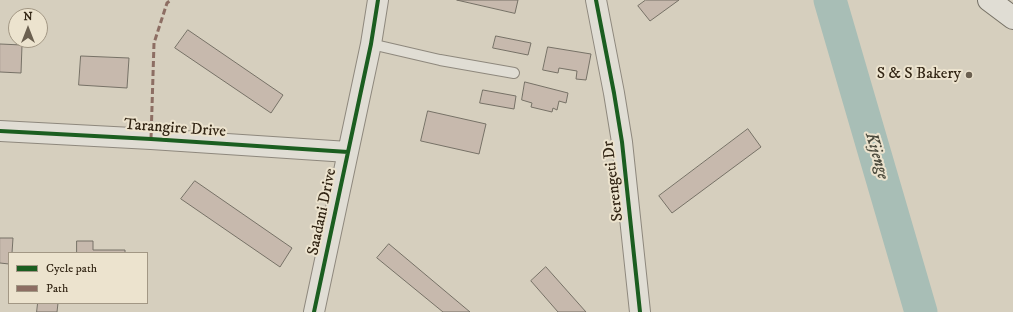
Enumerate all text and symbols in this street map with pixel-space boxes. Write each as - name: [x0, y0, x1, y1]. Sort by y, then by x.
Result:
- north arrow: [8, 8, 48, 48]
- text: N: [23, 10, 33, 24]
- place label: S & S Bakery: [877, 65, 961, 85]
- marker: S & S Bakery: [964, 70, 974, 80]
- street label: Tarangire Drive: [123, 116, 227, 142]
- water label: Kijenge: [860, 130, 892, 182]
- street label: Serengeti Dr: [600, 140, 628, 222]
- street label: Saadani Drive: [304, 167, 342, 257]
- legend: [8, 252, 148, 304]
- text: Cycle path: [46, 261, 97, 276]
- text: Path: [46, 281, 68, 296]

